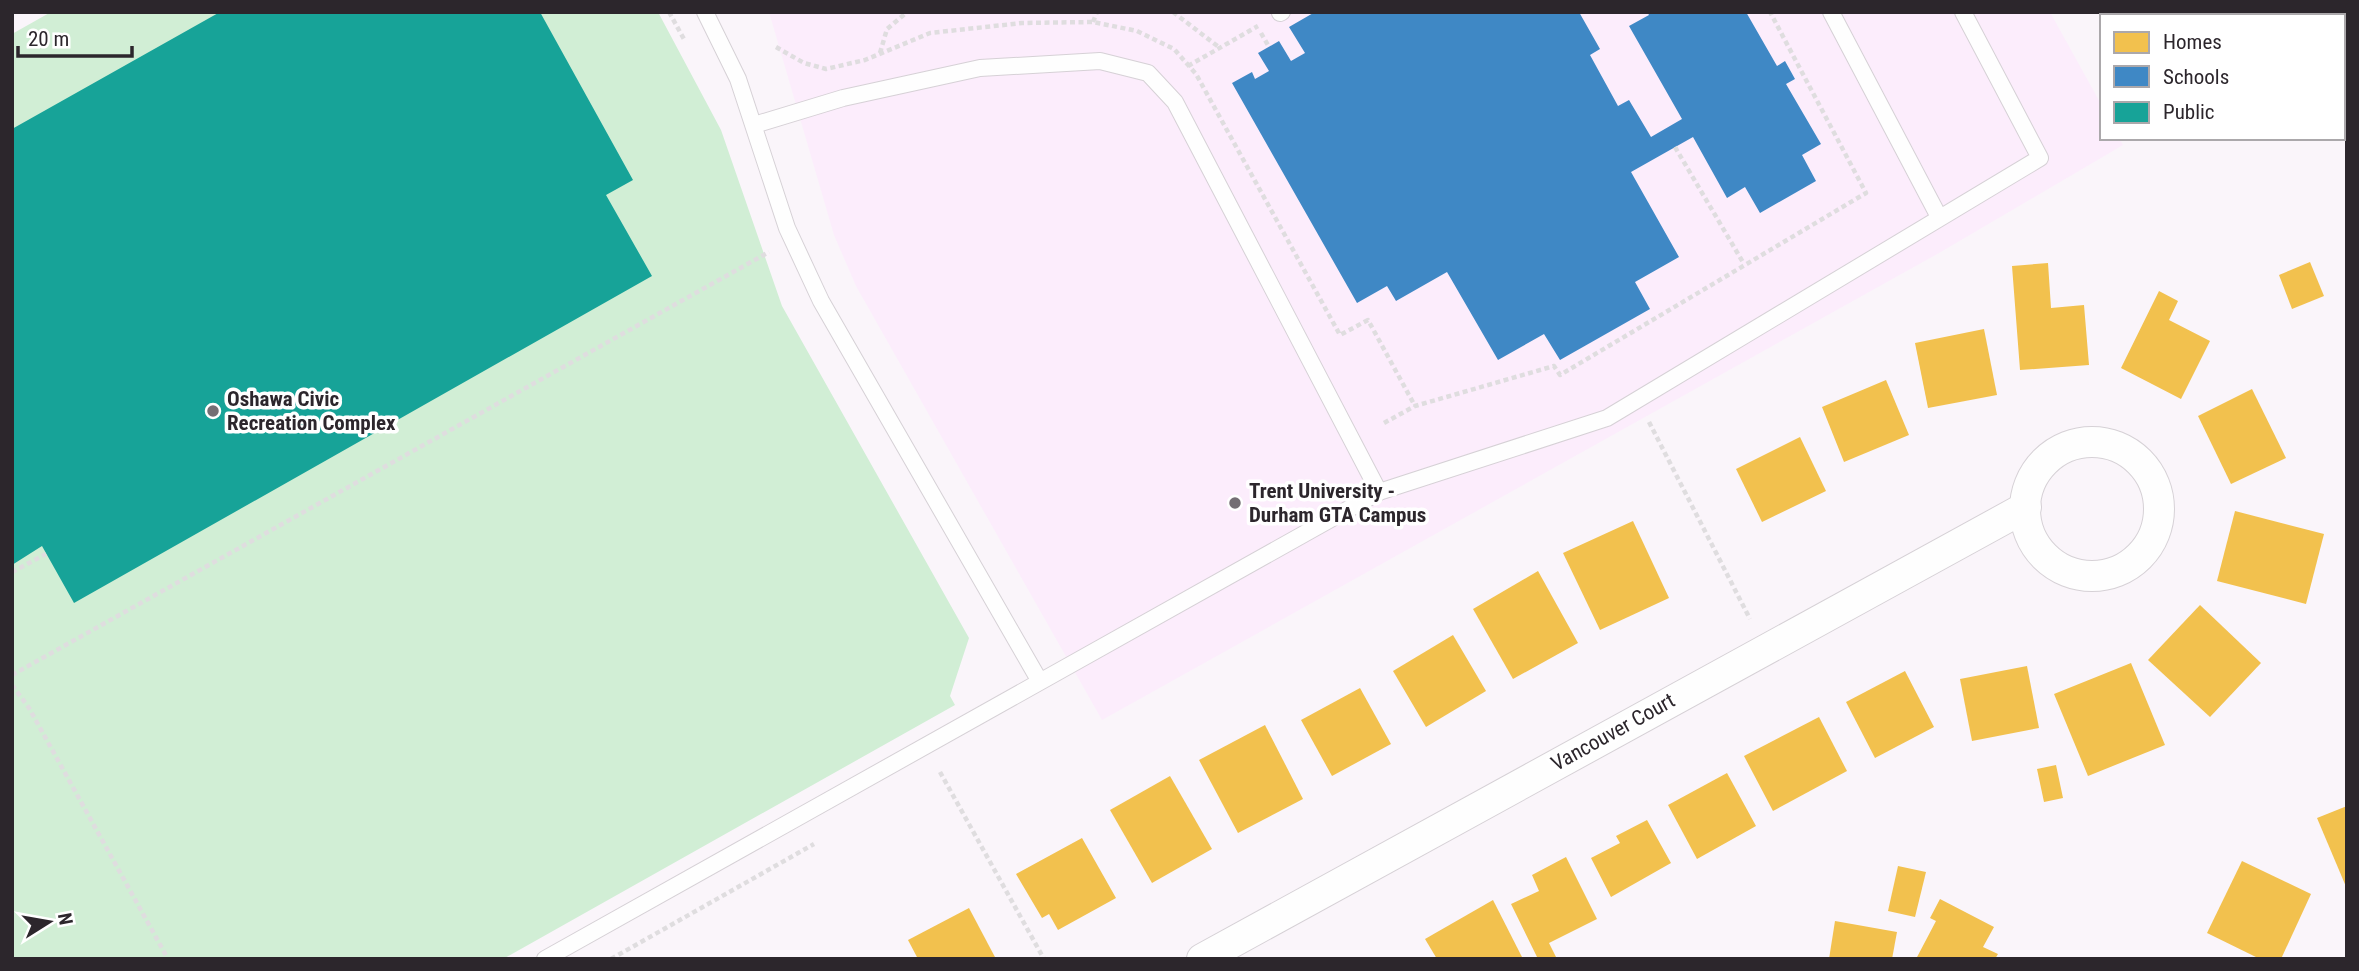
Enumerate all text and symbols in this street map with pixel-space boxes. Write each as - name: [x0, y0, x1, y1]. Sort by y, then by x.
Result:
- scale bar: [18, 14, 131, 58]
- legend: [2100, 14, 2345, 140]
- text: 20 m: [28, 27, 69, 51]
- text: Homes: [2163, 30, 2222, 54]
- text: Schools: [2163, 65, 2229, 89]
- text: Public: [2163, 100, 2215, 124]
- place label: Oshawa Civic Recreation Complex: [227, 387, 396, 435]
- marker: Oshawa Civic Recreation Complex: [205, 403, 221, 419]
- place label: Trent University - Durham GTA Campus: [1249, 479, 1426, 527]
- marker: Trent University - Durham GTA Campus: [1227, 495, 1243, 511]
- street label: Vancouver Court: [1547, 688, 1679, 776]
- north arrow: [14, 887, 84, 957]
- text: N: [53, 911, 78, 927]

